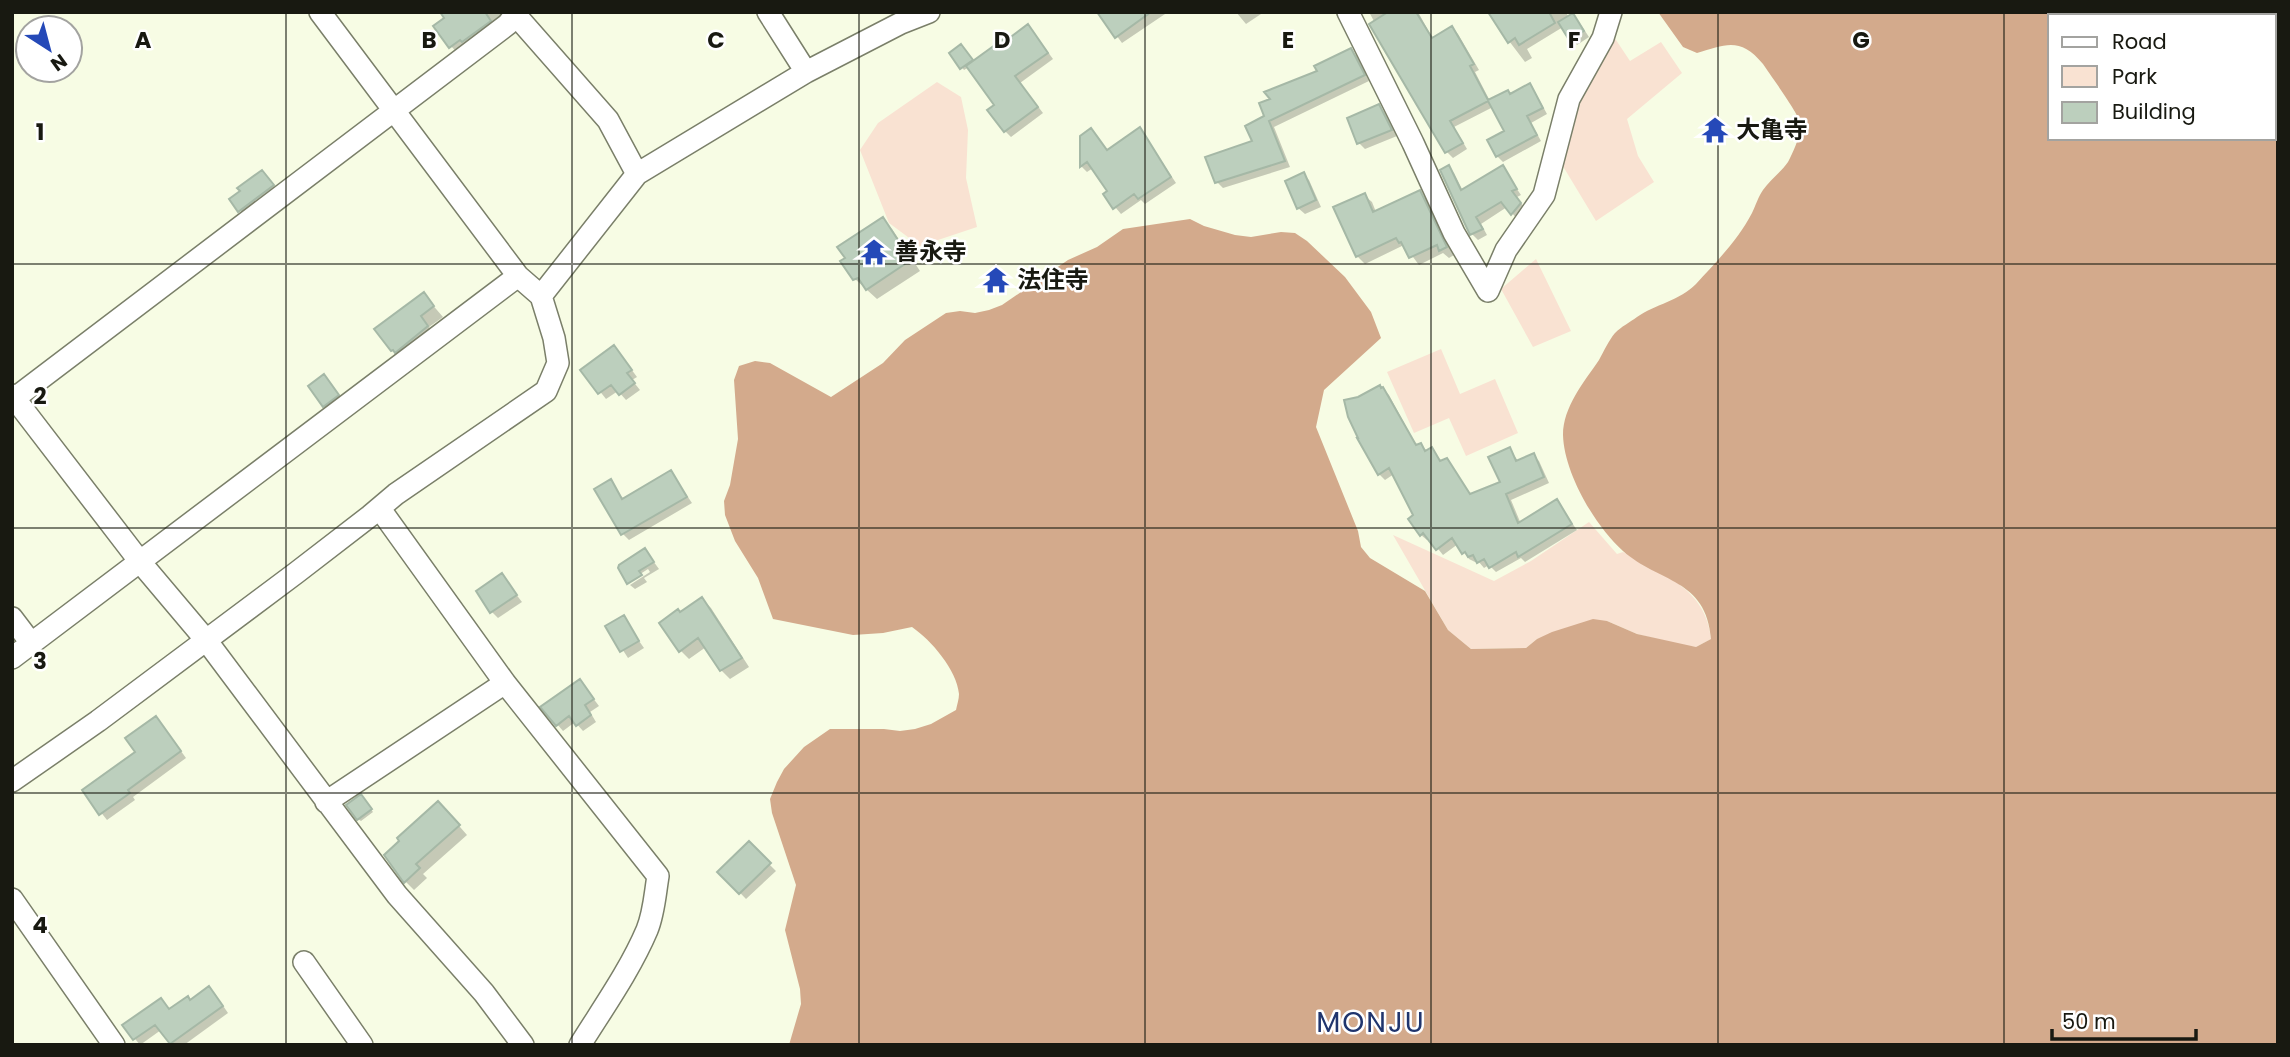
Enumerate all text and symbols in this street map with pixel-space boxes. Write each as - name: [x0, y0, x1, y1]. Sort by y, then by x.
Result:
- north arrow: [14, 14, 84, 84]
- legend: [2048, 14, 2276, 140]
- text: A: [135, 24, 152, 56]
- text: B: [421, 24, 437, 56]
- text: C: [707, 24, 725, 56]
- text: D: [994, 24, 1010, 56]
- text: E: [1282, 24, 1294, 56]
- text: F: [1568, 24, 1580, 56]
- text: G: [1852, 24, 1870, 56]
- text: Road: [2112, 27, 2167, 56]
- text: N: [45, 47, 72, 77]
- text: Park: [2112, 62, 2157, 91]
- text: Building: [2112, 97, 2196, 126]
- place label: 大亀寺: [1736, 113, 1808, 146]
- temple icon: 大亀寺: [1700, 115, 1730, 145]
- text: 1: [36, 116, 44, 148]
- place label: 善永寺: [895, 235, 967, 268]
- temple icon: 善永寺: [859, 237, 889, 267]
- place label: 法住寺: [1017, 263, 1089, 296]
- temple icon: 法住寺: [981, 265, 1011, 295]
- text: 2: [33, 380, 47, 412]
- text: 3: [33, 645, 47, 677]
- text: 4: [32, 909, 48, 941]
- scale bar: [2052, 998, 2196, 1042]
- district label: MONJU: [1316, 1003, 1426, 1042]
- text: 50 m: [2062, 1007, 2116, 1036]

